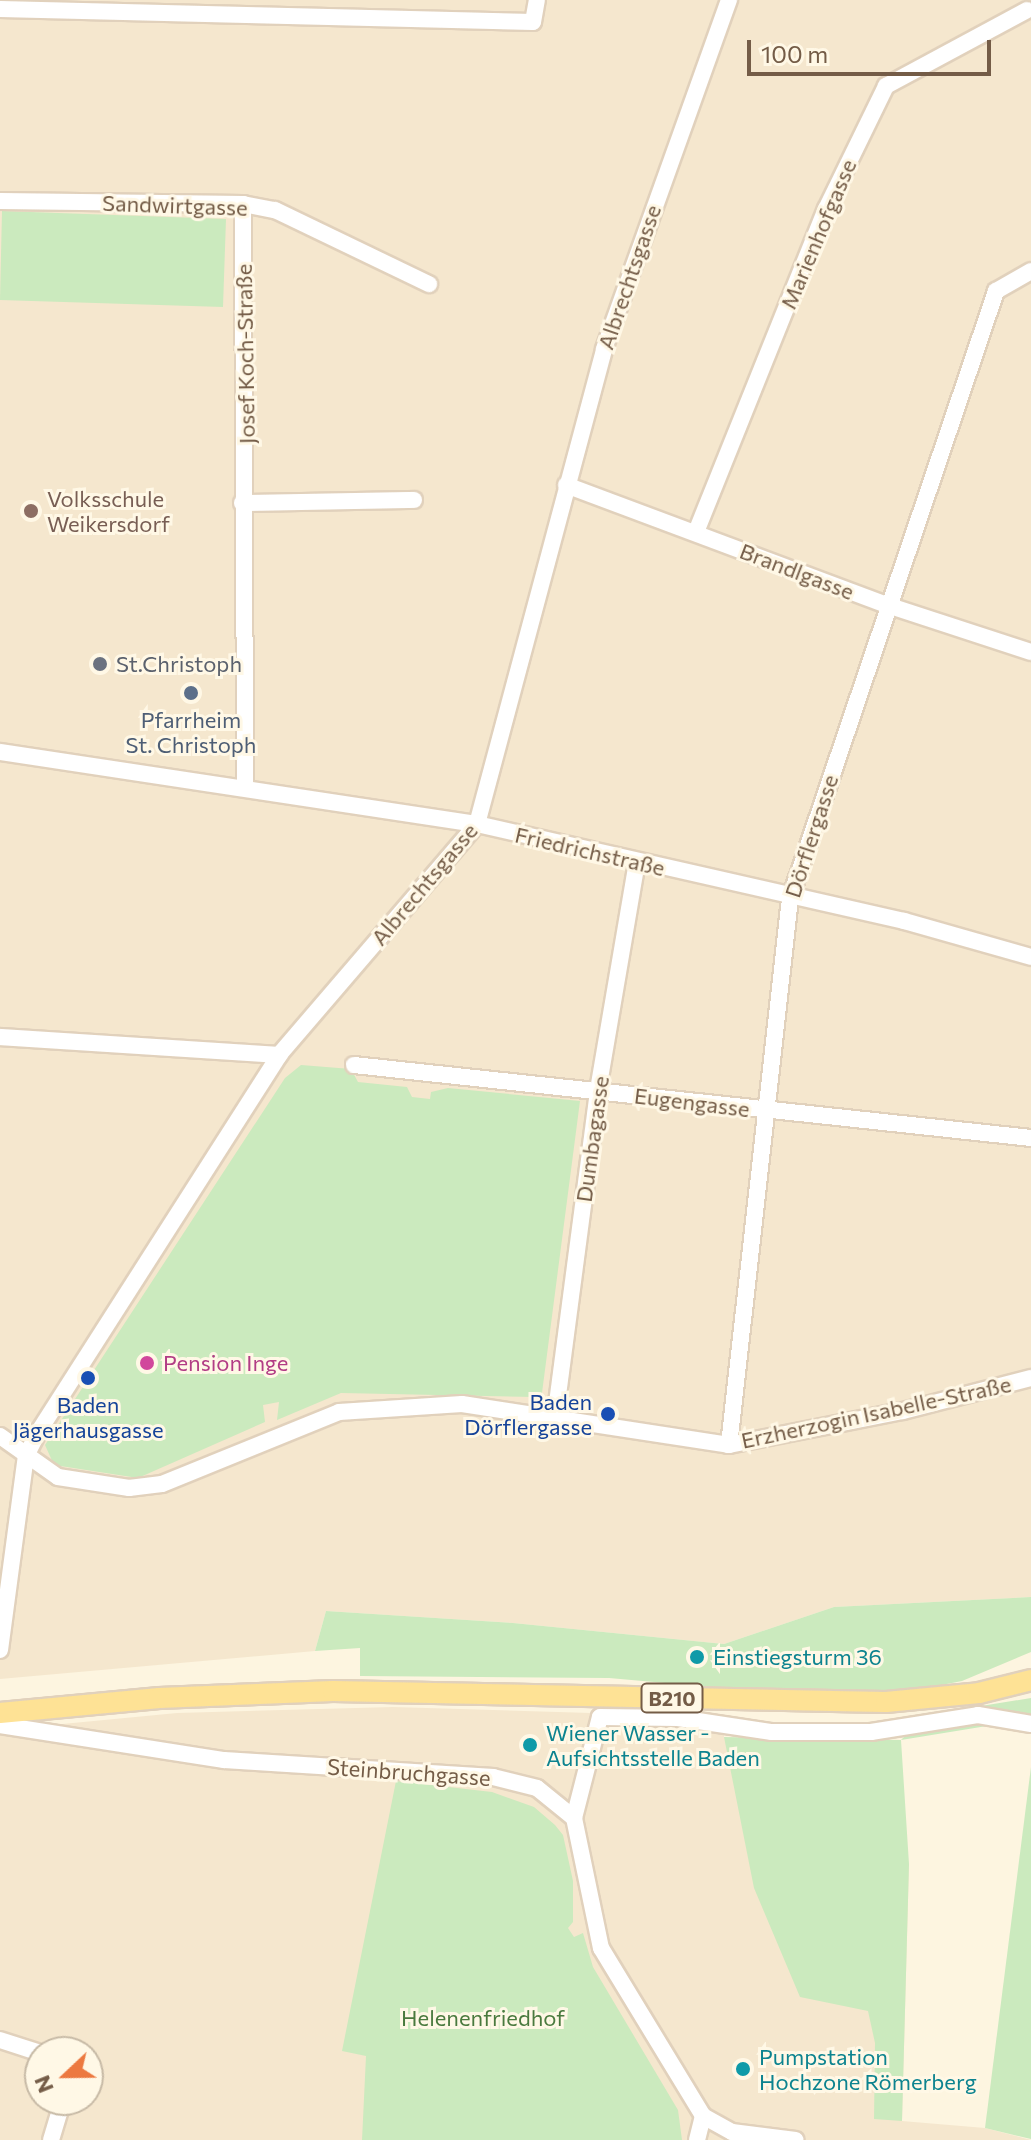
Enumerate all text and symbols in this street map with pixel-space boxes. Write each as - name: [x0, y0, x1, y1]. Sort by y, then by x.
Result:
- scale bar: [751, 24, 995, 74]
- text: 100 m: [761, 39, 828, 68]
- street label: Marienhofgasse: [775, 155, 861, 313]
- street label: Sandwirtgasse: [102, 189, 248, 221]
- street label: Albrechtsgasse: [592, 201, 666, 353]
- street label: Josef Koch-Straße: [230, 264, 260, 444]
- place label: Volksschule Weikersdorf: [47, 485, 170, 536]
- marker: Volksschule Weikersdorf: [22, 502, 40, 520]
- street label: Brandlgasse: [736, 537, 858, 605]
- place label: St.Christoph: [116, 651, 242, 677]
- marker: St.Christoph: [91, 655, 109, 673]
- marker: Pfarrheim St. Christoph: [182, 684, 200, 702]
- place label: Pfarrheim St. Christoph: [126, 706, 256, 758]
- street label: Dörflergasse: [779, 771, 843, 901]
- street label: Albrechtsgasse: [365, 818, 483, 950]
- street label: Friedrichstraße: [513, 821, 667, 881]
- street label: Dumbagasse: [570, 1074, 614, 1204]
- street label: Eugengasse: [633, 1082, 751, 1122]
- place label: Pension Inge: [163, 1350, 288, 1376]
- marker: Pension Inge: [138, 1354, 156, 1372]
- marker: Baden Jägerhausgasse: [79, 1369, 97, 1387]
- street label: Erzherzogin Isabelle-Straße: [739, 1370, 1013, 1454]
- place label: Baden Dörflergasse: [464, 1388, 592, 1440]
- place label: Baden Jägerhausgasse: [12, 1391, 164, 1442]
- marker: Baden Dörflergasse: [599, 1405, 617, 1423]
- place label: Einstiegsturm 36: [713, 1644, 882, 1670]
- marker: Einstiegsturm 36: [688, 1648, 706, 1666]
- road number: B210: [640, 1682, 704, 1714]
- place label: Wiener Wasser - Aufsichtsstelle Baden: [546, 1719, 760, 1770]
- marker: Wiener Wasser - Aufsichtsstelle Baden: [521, 1736, 539, 1754]
- street label: Steinbruchgasse: [326, 1753, 492, 1791]
- park label: Helenenfriedhof: [401, 2005, 565, 2031]
- north arrow: [24, 2036, 104, 2116]
- place label: Pumpstation Hochzone Römerberg: [759, 2043, 977, 2094]
- marker: Pumpstation Hochzone Römerberg: [734, 2060, 752, 2078]
- text: N: [28, 2072, 59, 2097]

